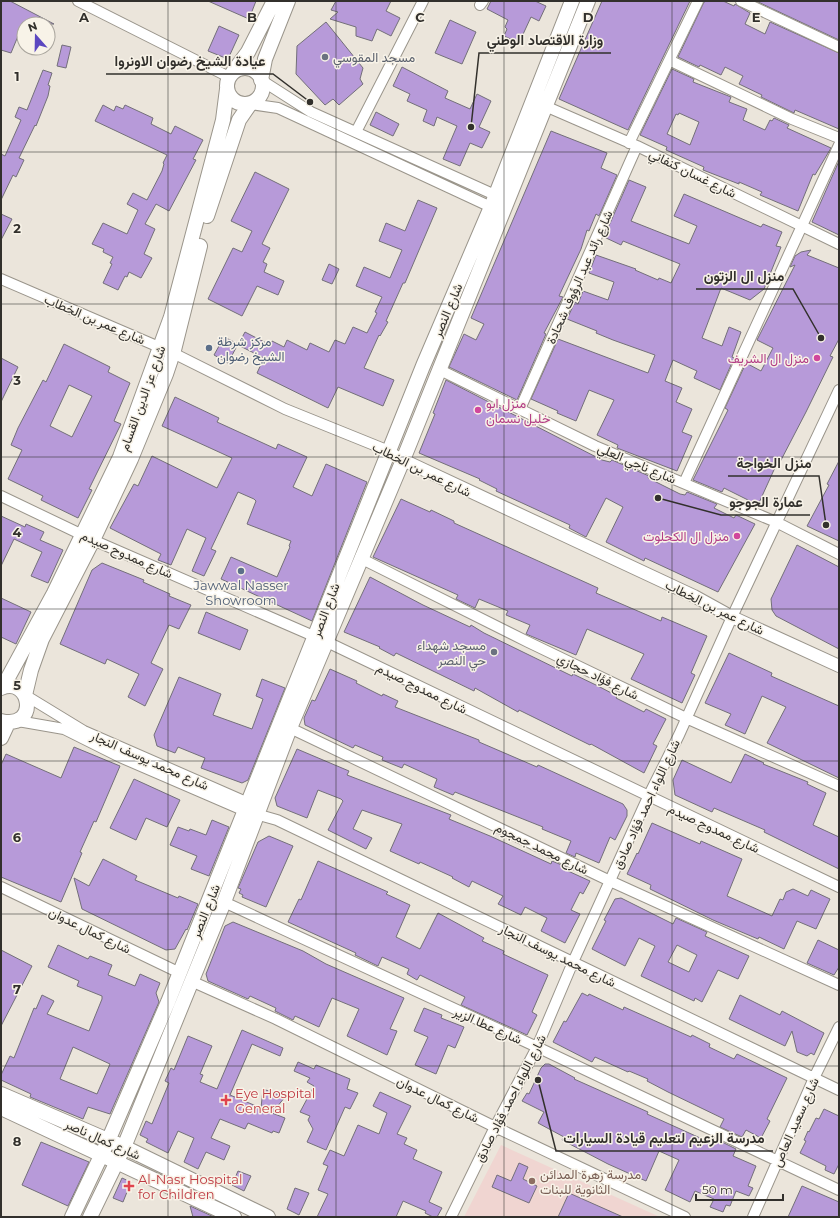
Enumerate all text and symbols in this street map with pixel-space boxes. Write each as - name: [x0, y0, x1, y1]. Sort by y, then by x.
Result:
- text: A: [78, 9, 90, 25]
- text: B: [247, 9, 257, 25]
- text: C: [415, 9, 425, 25]
- text: D: [583, 9, 594, 25]
- text: E: [752, 9, 761, 25]
- north arrow: [16, 16, 56, 56]
- text: N: [26, 19, 39, 35]
- callout: وزارة الاقتصاد الوطني: [479, 27, 611, 53]
- text: وزارة الاقتصاد الوطني: [487, 31, 603, 52]
- callout: عيادة الشيخ رضوان الاونروا: [106, 48, 273, 74]
- place label: مسجد المقوسي: [333, 49, 415, 68]
- text: عيادة الشيخ رضوان الاونروا: [115, 52, 265, 71]
- marker: مسجد المقوسي: [320, 52, 330, 62]
- text: 1: [14, 68, 20, 84]
- street label: شارع غسان كنفاني: [645, 145, 739, 204]
- street label: شارع رائد عبد الرؤوف شحادة: [542, 208, 618, 347]
- text: 2: [13, 220, 21, 236]
- callout: منزل ال الزتون: [696, 263, 793, 289]
- text: منزل ال الزتون: [704, 267, 785, 285]
- street label: شارع النصر: [428, 281, 467, 341]
- street label: شارع عمر بن الخطاب: [41, 291, 148, 349]
- place label: مركز شرطة الشيخ رضوان: [217, 333, 284, 366]
- street label: شارع عز الدين القسام: [115, 343, 170, 454]
- marker: مركز شرطة الشيخ رضوان: [204, 343, 214, 353]
- place label: منزل ال الشريف: [728, 350, 809, 367]
- marker: منزل ال الشريف: [812, 353, 822, 363]
- text: 3: [12, 372, 21, 388]
- place label: منزل ابو خليل نسمان: [486, 395, 551, 427]
- marker: منزل ابو خليل نسمان: [473, 405, 483, 415]
- street label: شارع عمر بن الخطاب: [369, 438, 474, 502]
- street label: شارع ناجي العلي: [594, 439, 679, 490]
- callout: منزل الخواجة: [728, 450, 819, 476]
- text: منزل الخواجة: [737, 454, 812, 472]
- callout: عمارة الجوجو: [721, 489, 810, 515]
- text: عمارة الجوجو: [729, 493, 803, 511]
- text: 4: [13, 524, 22, 540]
- street label: شارع ممدوح صيدم: [78, 527, 175, 583]
- place label: منزل ال الكحلوت: [643, 528, 729, 545]
- marker: منزل ال الكحلوت: [732, 531, 742, 541]
- marker: Jawwal Nasser Showroom: [236, 566, 246, 576]
- street label: شارع عمر بن الخطاب: [662, 576, 767, 640]
- place label: Jawwal Nasser Showroom: [192, 577, 289, 608]
- street label: شارع النصر: [307, 581, 345, 641]
- place label: مسجد شهداء حي النصر: [417, 637, 486, 671]
- marker: مسجد شهداء حي النصر: [489, 647, 499, 657]
- street label: شارع فؤاد حجازي: [553, 649, 641, 705]
- street label: شارع ممدوح صيدم: [373, 659, 470, 719]
- text: 5: [13, 677, 21, 693]
- street label: شارع محمد يوسف النجار: [87, 726, 211, 795]
- street label: شارع اللواء احمد فؤاد صادق: [609, 737, 685, 872]
- street label: شارع ممدوح صيدم: [665, 800, 762, 858]
- street label: شارع محمد جمجوم: [492, 819, 591, 879]
- text: 6: [13, 829, 22, 845]
- street label: شارع النصر: [187, 882, 225, 942]
- street label: شارع كمال عدوان: [46, 903, 134, 959]
- street label: شارع محمد يوسف النجار: [496, 919, 619, 992]
- text: 7: [13, 981, 21, 997]
- street label: شارع عطا الزير: [450, 1002, 525, 1049]
- street label: شارع اللواء احمد فؤاد صادق: [471, 1031, 551, 1165]
- street label: شارع كمال عدوان: [394, 1072, 482, 1128]
- street label: شارع سعيد العاص: [768, 1075, 824, 1170]
- place label: Eye Hospital General: [235, 1085, 315, 1116]
- marker: Eye Hospital General: [220, 1094, 232, 1106]
- street label: شارع كمال ناصر: [61, 1115, 143, 1165]
- callout: مدرسة الزعيم لتعليم قيادة السيارات: [556, 1125, 773, 1151]
- text: مدرسة الزعيم لتعليم قيادة السيارات: [563, 1129, 765, 1147]
- text: 8: [13, 1133, 22, 1149]
- place label: مدرسة زهرة المدائن الثانوية للبنات: [540, 1166, 641, 1198]
- place label: Al-Nasr Hospital for Children: [138, 1171, 242, 1202]
- marker: مدرسة زهرة المدائن الثانوية للبنات: [527, 1176, 537, 1186]
- scale bar: [696, 1176, 783, 1202]
- marker: Al-Nasr Hospital for Children: [123, 1180, 135, 1192]
- text: 50 m: [702, 1182, 733, 1197]

